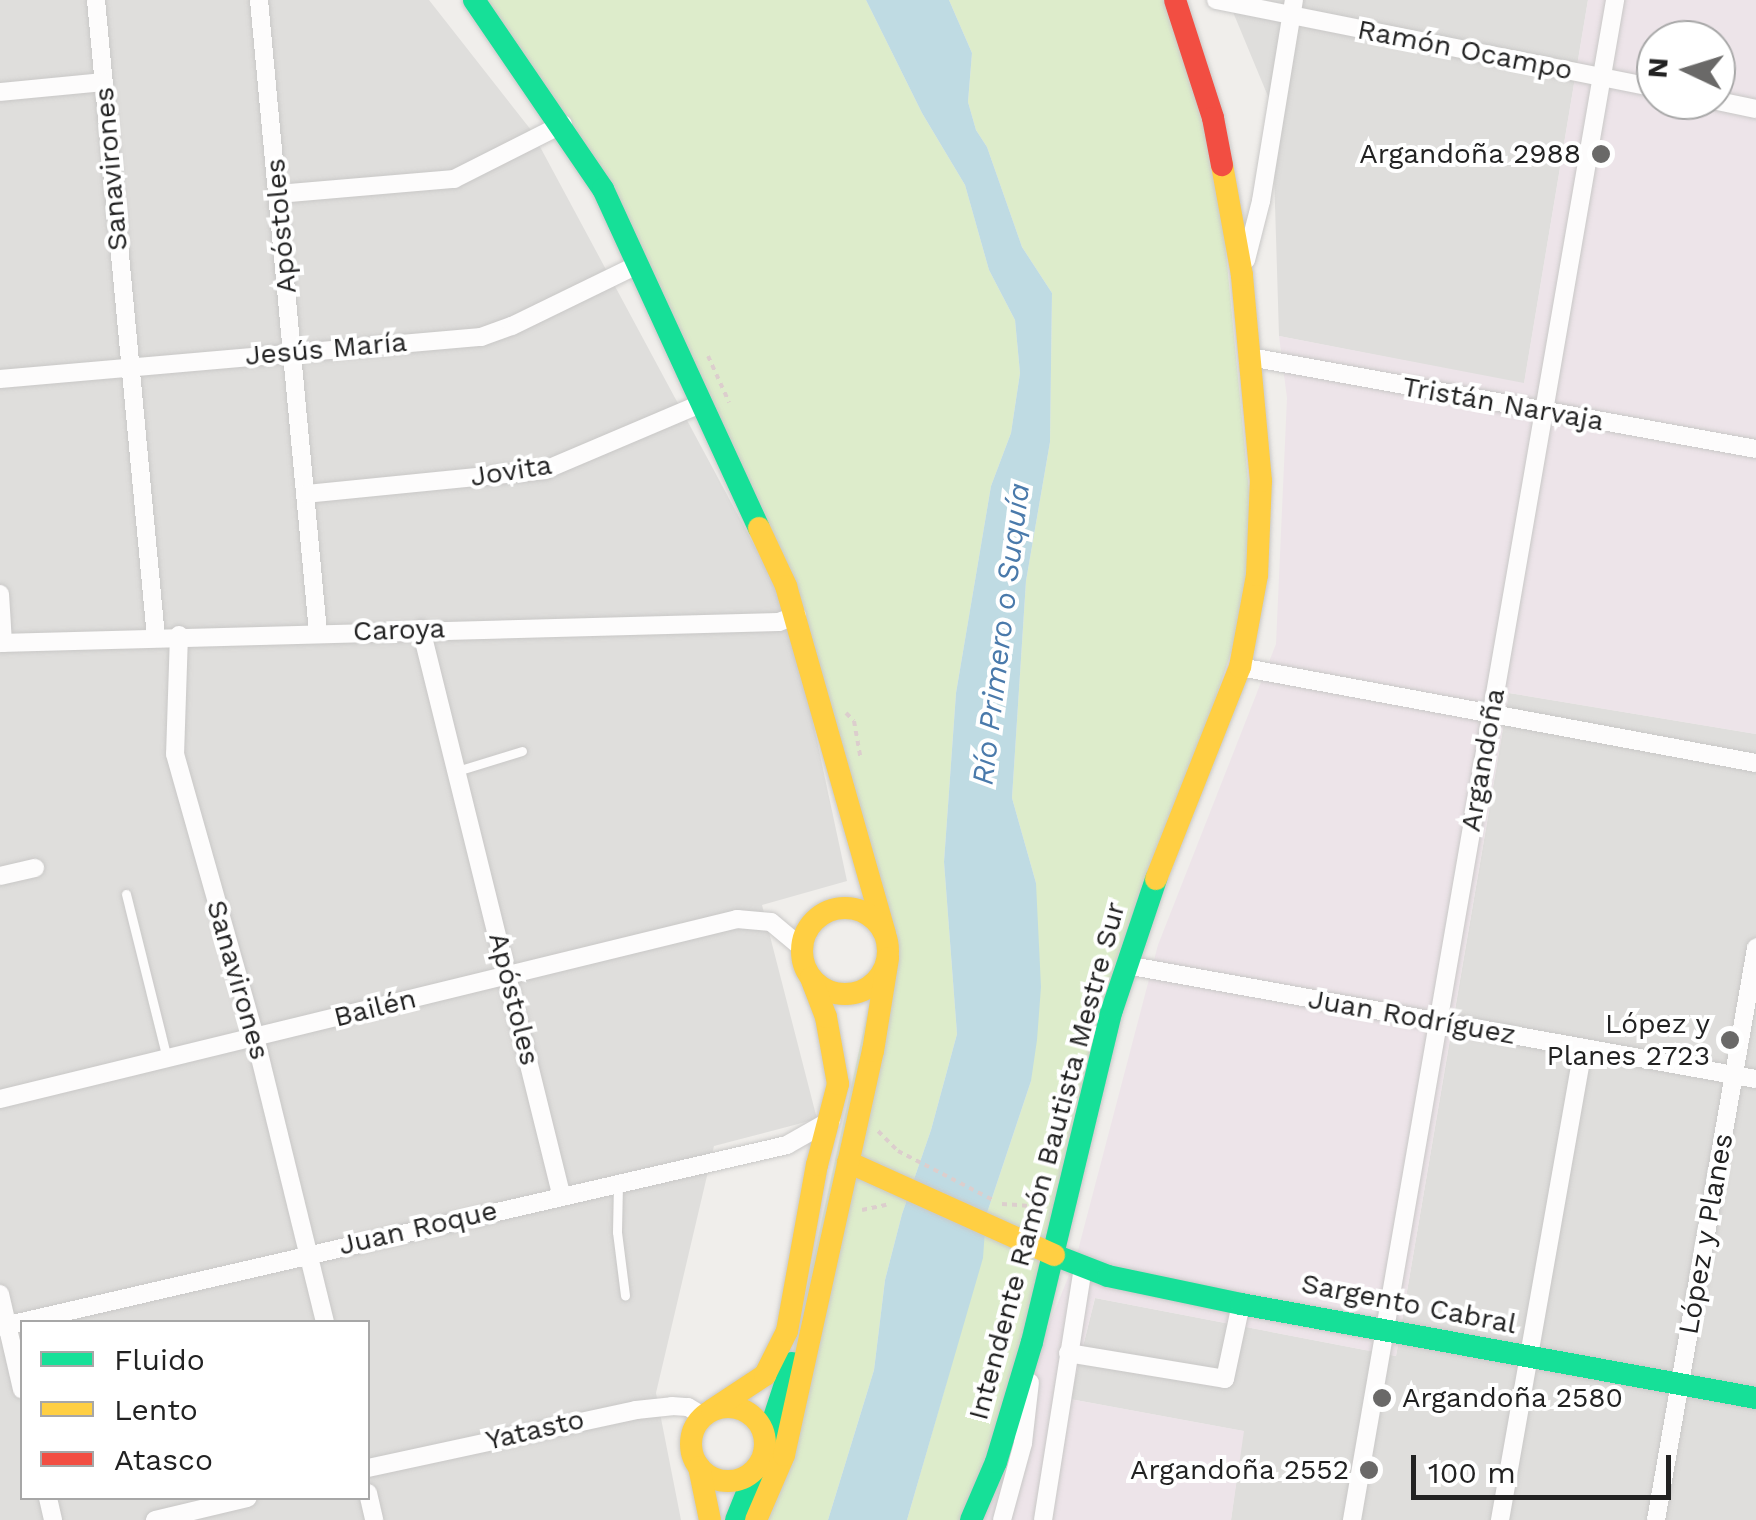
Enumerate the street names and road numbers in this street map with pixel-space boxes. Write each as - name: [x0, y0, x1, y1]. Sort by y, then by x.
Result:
- street label: Ramón Ocampo: [1355, 13, 1575, 87]
- street label: Sanavirones: [87, 86, 135, 252]
- street label: Apóstoles: [258, 157, 304, 295]
- street label: Jesús María: [244, 325, 408, 373]
- street label: Tristán Narvaja: [1400, 370, 1606, 438]
- street label: Jovita: [468, 448, 554, 494]
- street label: Caroya: [352, 612, 446, 648]
- street label: Argandoña: [1454, 686, 1512, 834]
- street label: Sanavirones: [199, 896, 277, 1064]
- street label: Intendente Ramón Bautista Mestre Sur: [961, 898, 1133, 1424]
- street label: Apóstoles: [481, 929, 547, 1069]
- street label: Bailén: [330, 982, 420, 1034]
- street label: Juan Rodríguez: [1306, 982, 1518, 1052]
- street label: López y Planes: [1672, 1130, 1740, 1338]
- street label: Juan Roque: [336, 1193, 500, 1263]
- street label: Sargento Cabral: [1299, 1267, 1519, 1341]
- street label: Yatasto: [483, 1402, 587, 1458]

